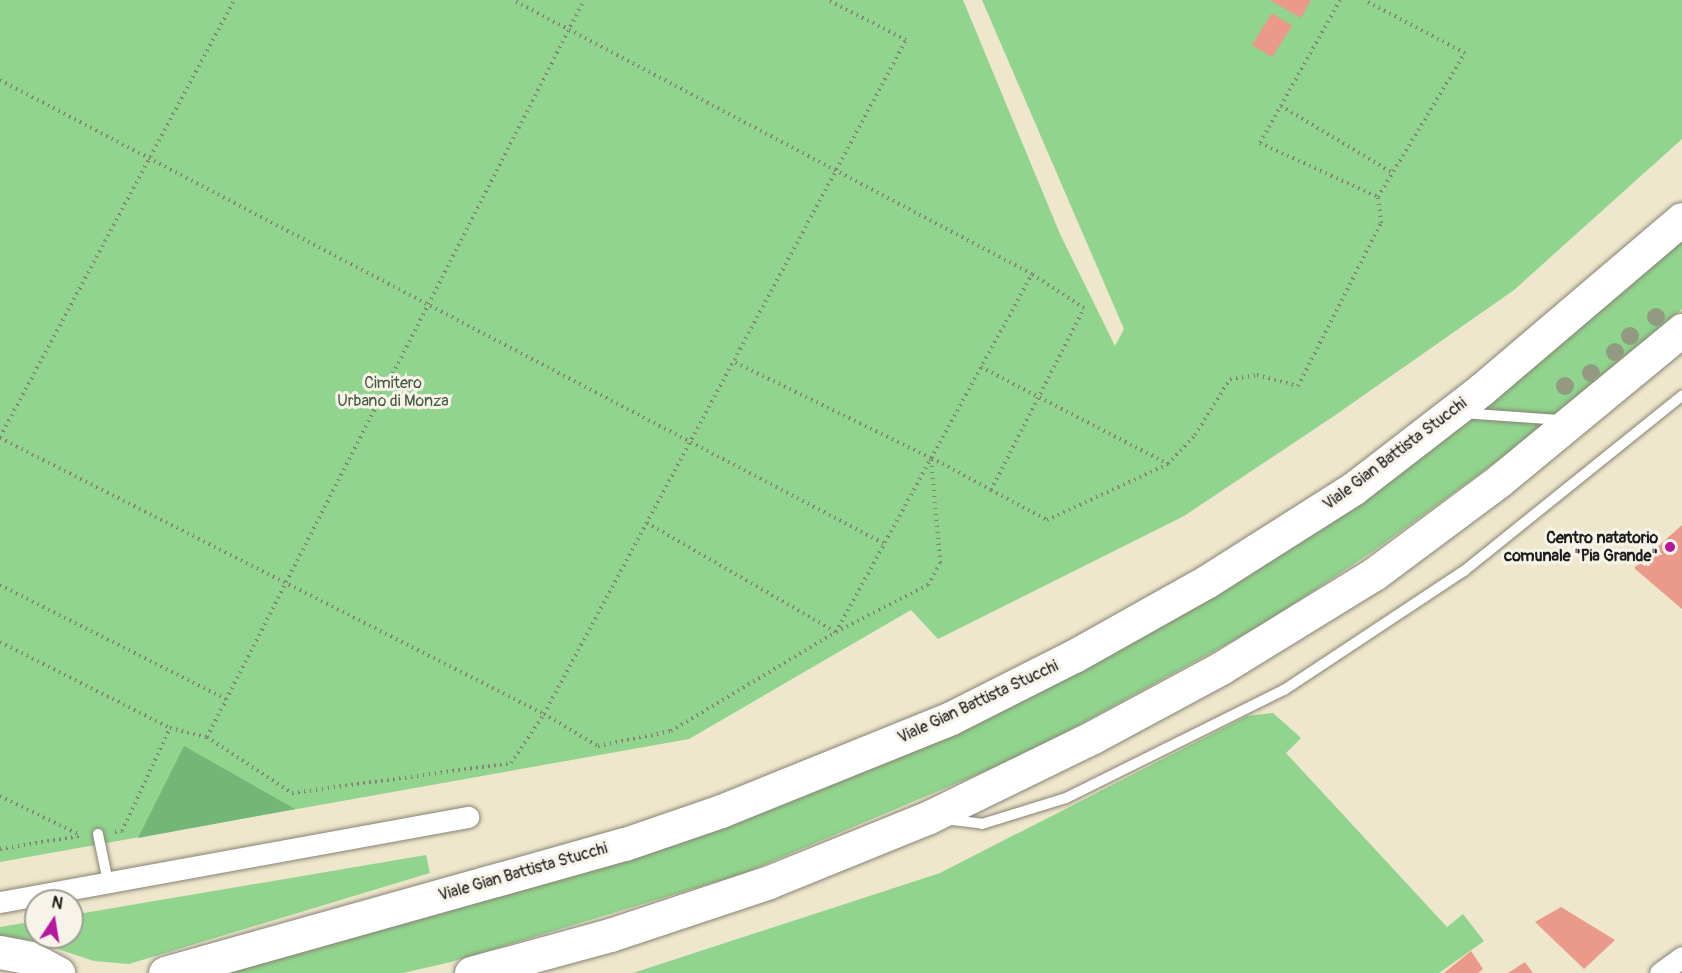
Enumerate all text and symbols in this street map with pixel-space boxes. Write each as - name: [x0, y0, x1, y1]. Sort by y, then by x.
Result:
- park label: Cimitero Urbano di Monza: [337, 373, 449, 411]
- street label: Viale Gian Battista Stucchi: [1319, 394, 1471, 514]
- place label: Centro natatorio comunale "Pia Grande": [1504, 528, 1658, 566]
- marker: Centro natatorio comunale "Pia Grande": [1663, 540, 1677, 554]
- street label: Viale Gian Battista Stucchi: [895, 656, 1061, 748]
- street label: Viale Gian Battista Stucchi: [436, 839, 610, 905]
- north arrow: [24, 889, 84, 949]
- text: N: [50, 892, 65, 914]

